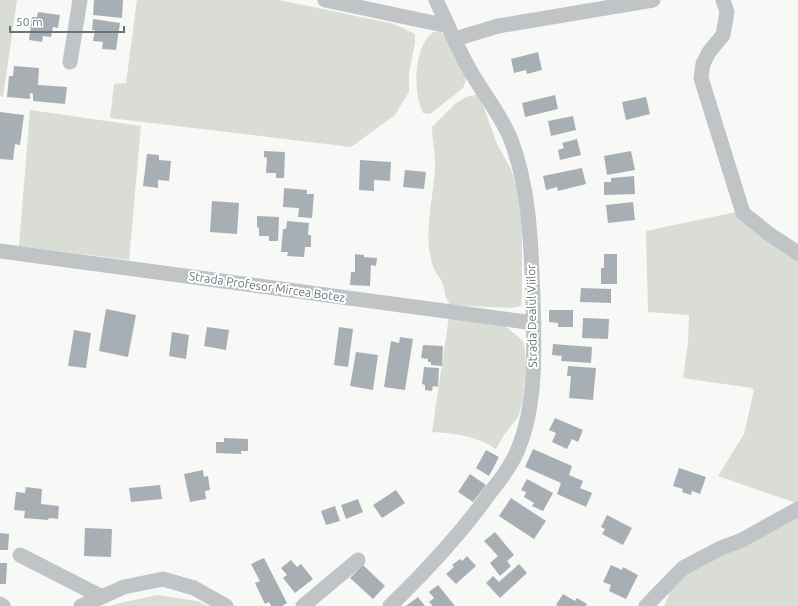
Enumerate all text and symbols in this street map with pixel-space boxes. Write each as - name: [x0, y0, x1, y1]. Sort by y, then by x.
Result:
- scale bar: [10, 8, 124, 34]
- text: 50 m: [16, 15, 43, 28]
- street label: Strada Dealul Viilor: [524, 264, 539, 368]
- street label: Strada Profesor Mircea Botez: [188, 269, 346, 304]

